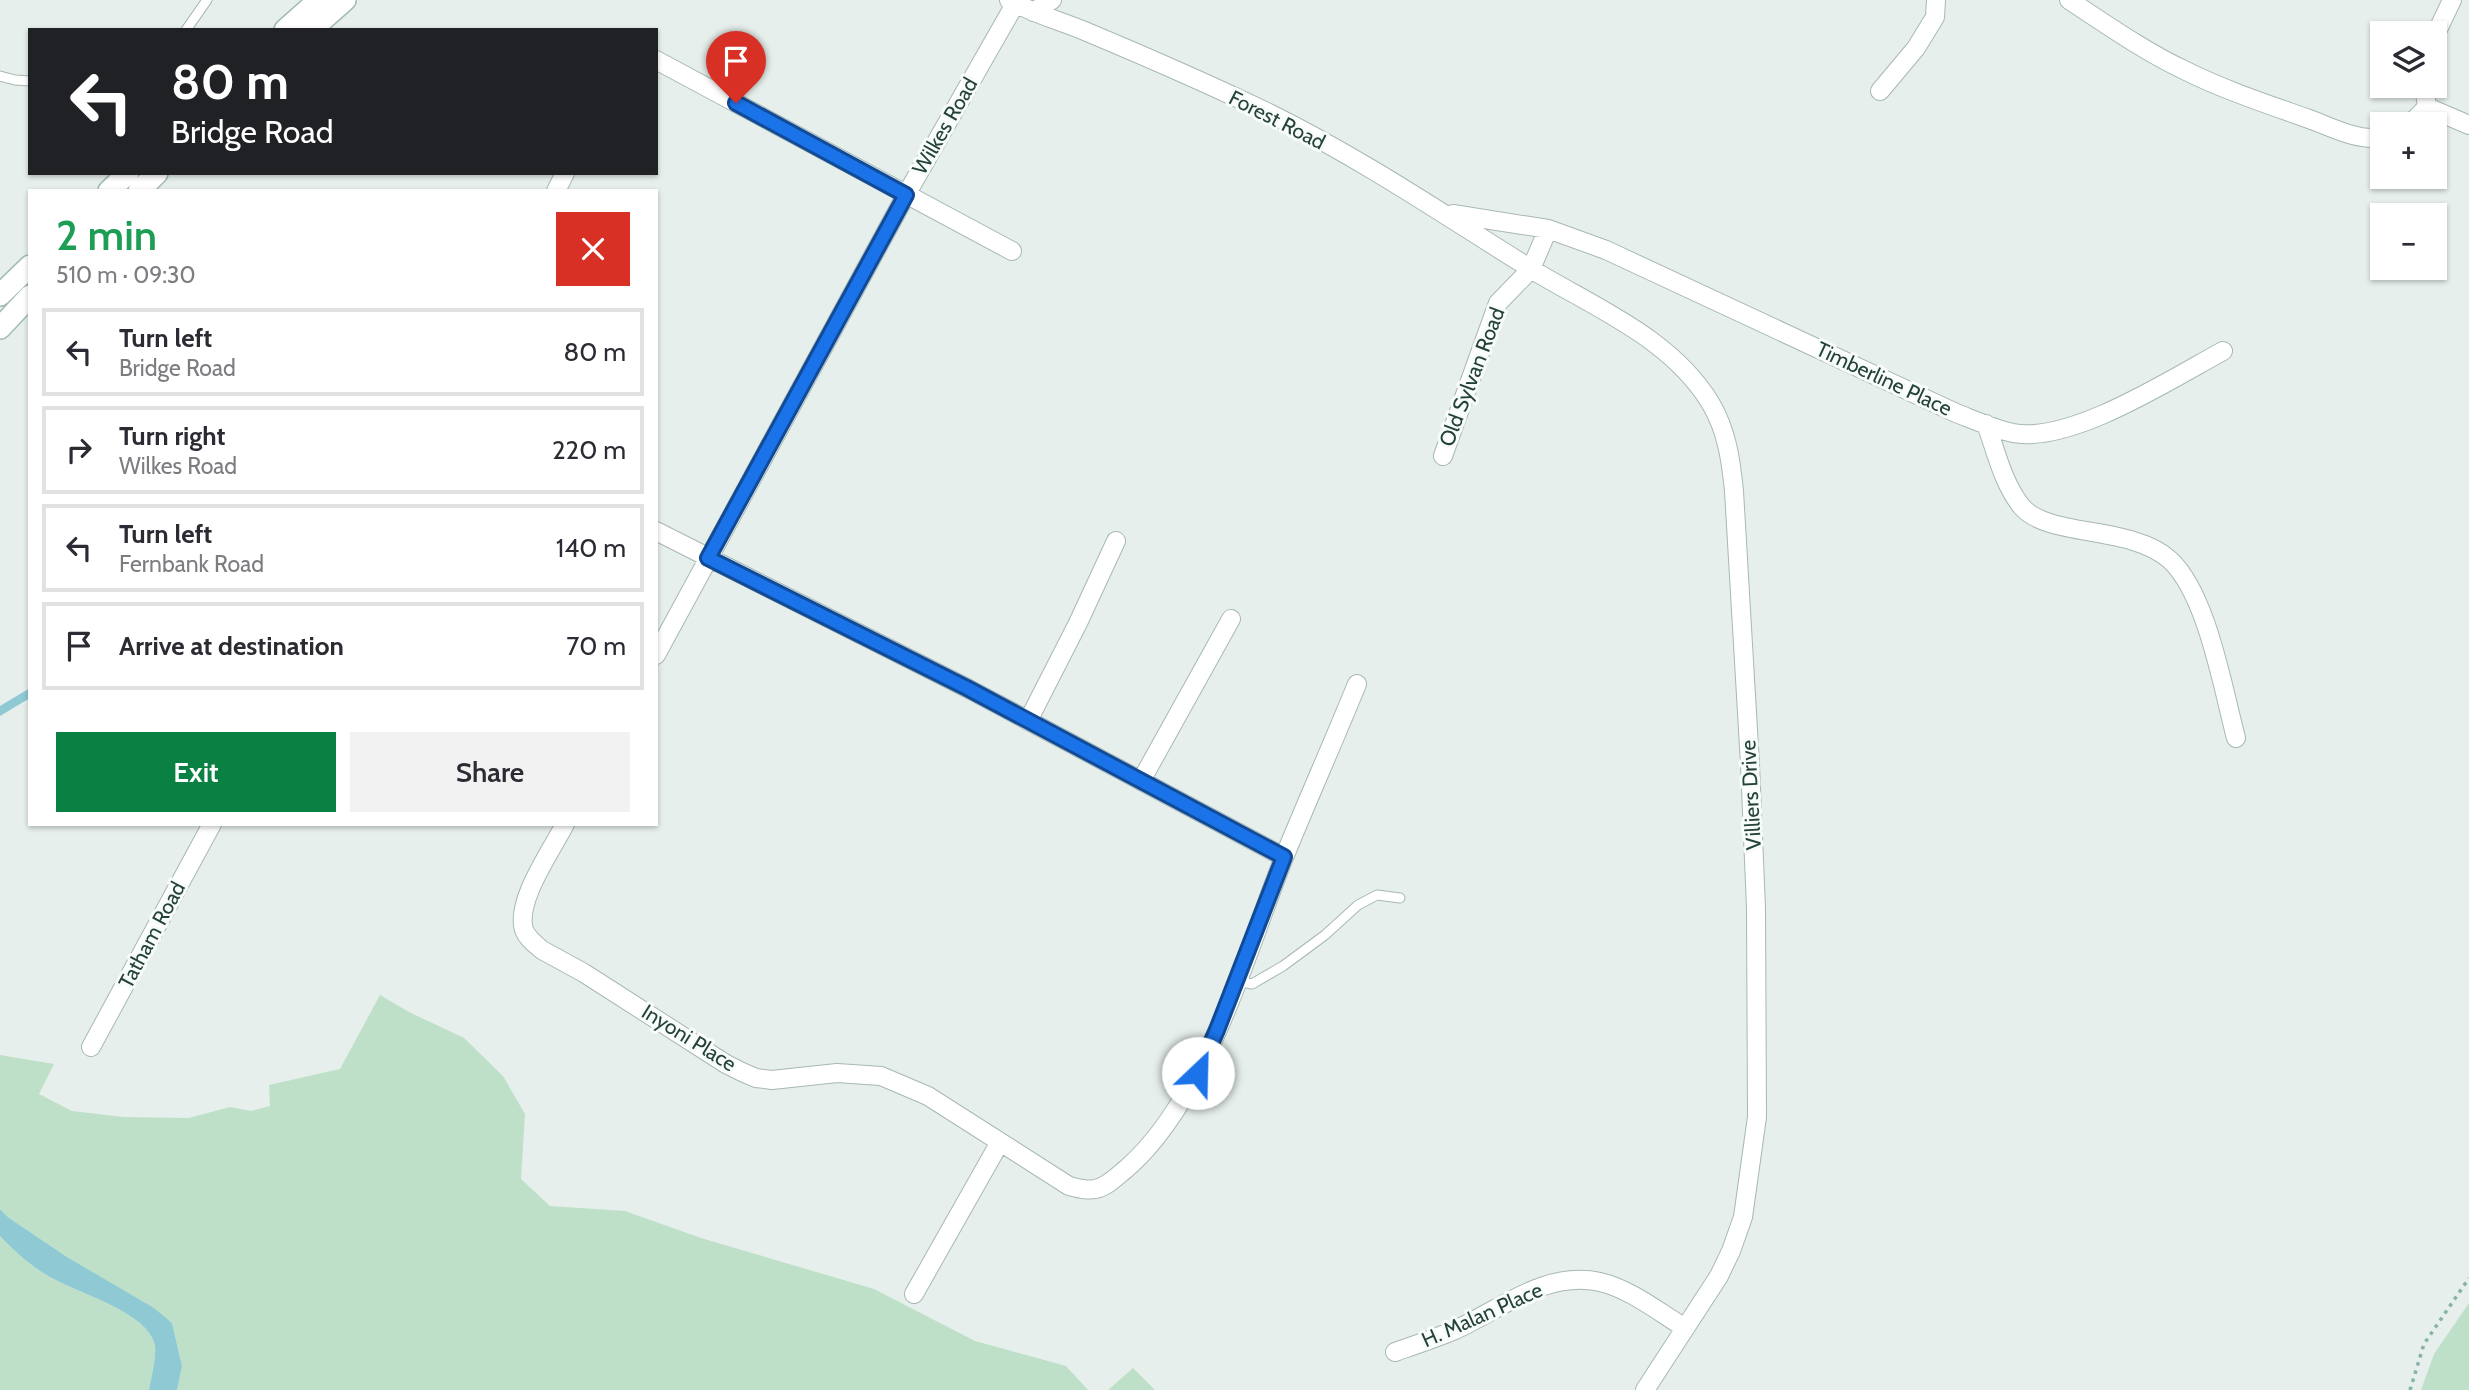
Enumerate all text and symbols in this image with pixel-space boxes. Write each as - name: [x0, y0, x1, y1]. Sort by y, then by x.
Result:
- map controls: [2370, 21, 2447, 280]
- button: layers: [2370, 21, 2447, 98]
- pin: [706, 31, 766, 103]
- icon: arrive: [717, 42, 755, 80]
- text: 80 m: [171, 52, 289, 111]
- icon: left: [56, 56, 147, 147]
- street label: Wilkes Road: [907, 73, 982, 179]
- street label: Forest Road: [1225, 85, 1330, 154]
- text: Bridge Road: [171, 112, 334, 151]
- button: +: [2370, 112, 2447, 189]
- button: −: [2370, 203, 2447, 280]
- text: 2 min: [56, 209, 157, 261]
- button: close: [556, 212, 630, 286]
- text: 510 m · 09:30: [56, 261, 196, 289]
- street label: Old Sylvan Road: [1434, 304, 1510, 450]
- text: Turn left: [119, 322, 212, 354]
- icon: left: [60, 333, 98, 371]
- text: 80 m: [563, 336, 626, 368]
- street label: Timberline Place: [1812, 336, 1956, 421]
- text: Bridge Road: [119, 354, 236, 382]
- text: Turn right: [119, 420, 225, 452]
- icon: right: [60, 431, 98, 469]
- text: 220 m: [552, 434, 626, 466]
- text: Wilkes Road: [119, 452, 237, 480]
- text: Turn left: [119, 518, 212, 550]
- icon: left: [60, 529, 98, 567]
- text: 140 m: [556, 532, 626, 564]
- text: Fernbank Road: [119, 550, 264, 578]
- icon: arrive: [60, 627, 98, 665]
- text: Arrive at destination: [119, 630, 344, 662]
- text: 70 m: [566, 630, 626, 662]
- button: Exit: [56, 732, 336, 812]
- button: Share: [350, 732, 630, 812]
- street label: Villiers Drive: [1735, 739, 1766, 851]
- street label: Tatham Road: [113, 877, 190, 992]
- street label: Inyoni Place: [637, 999, 741, 1077]
- position arrow: [1161, 1036, 1235, 1110]
- street label: H. Malan Place: [1418, 1277, 1546, 1352]

